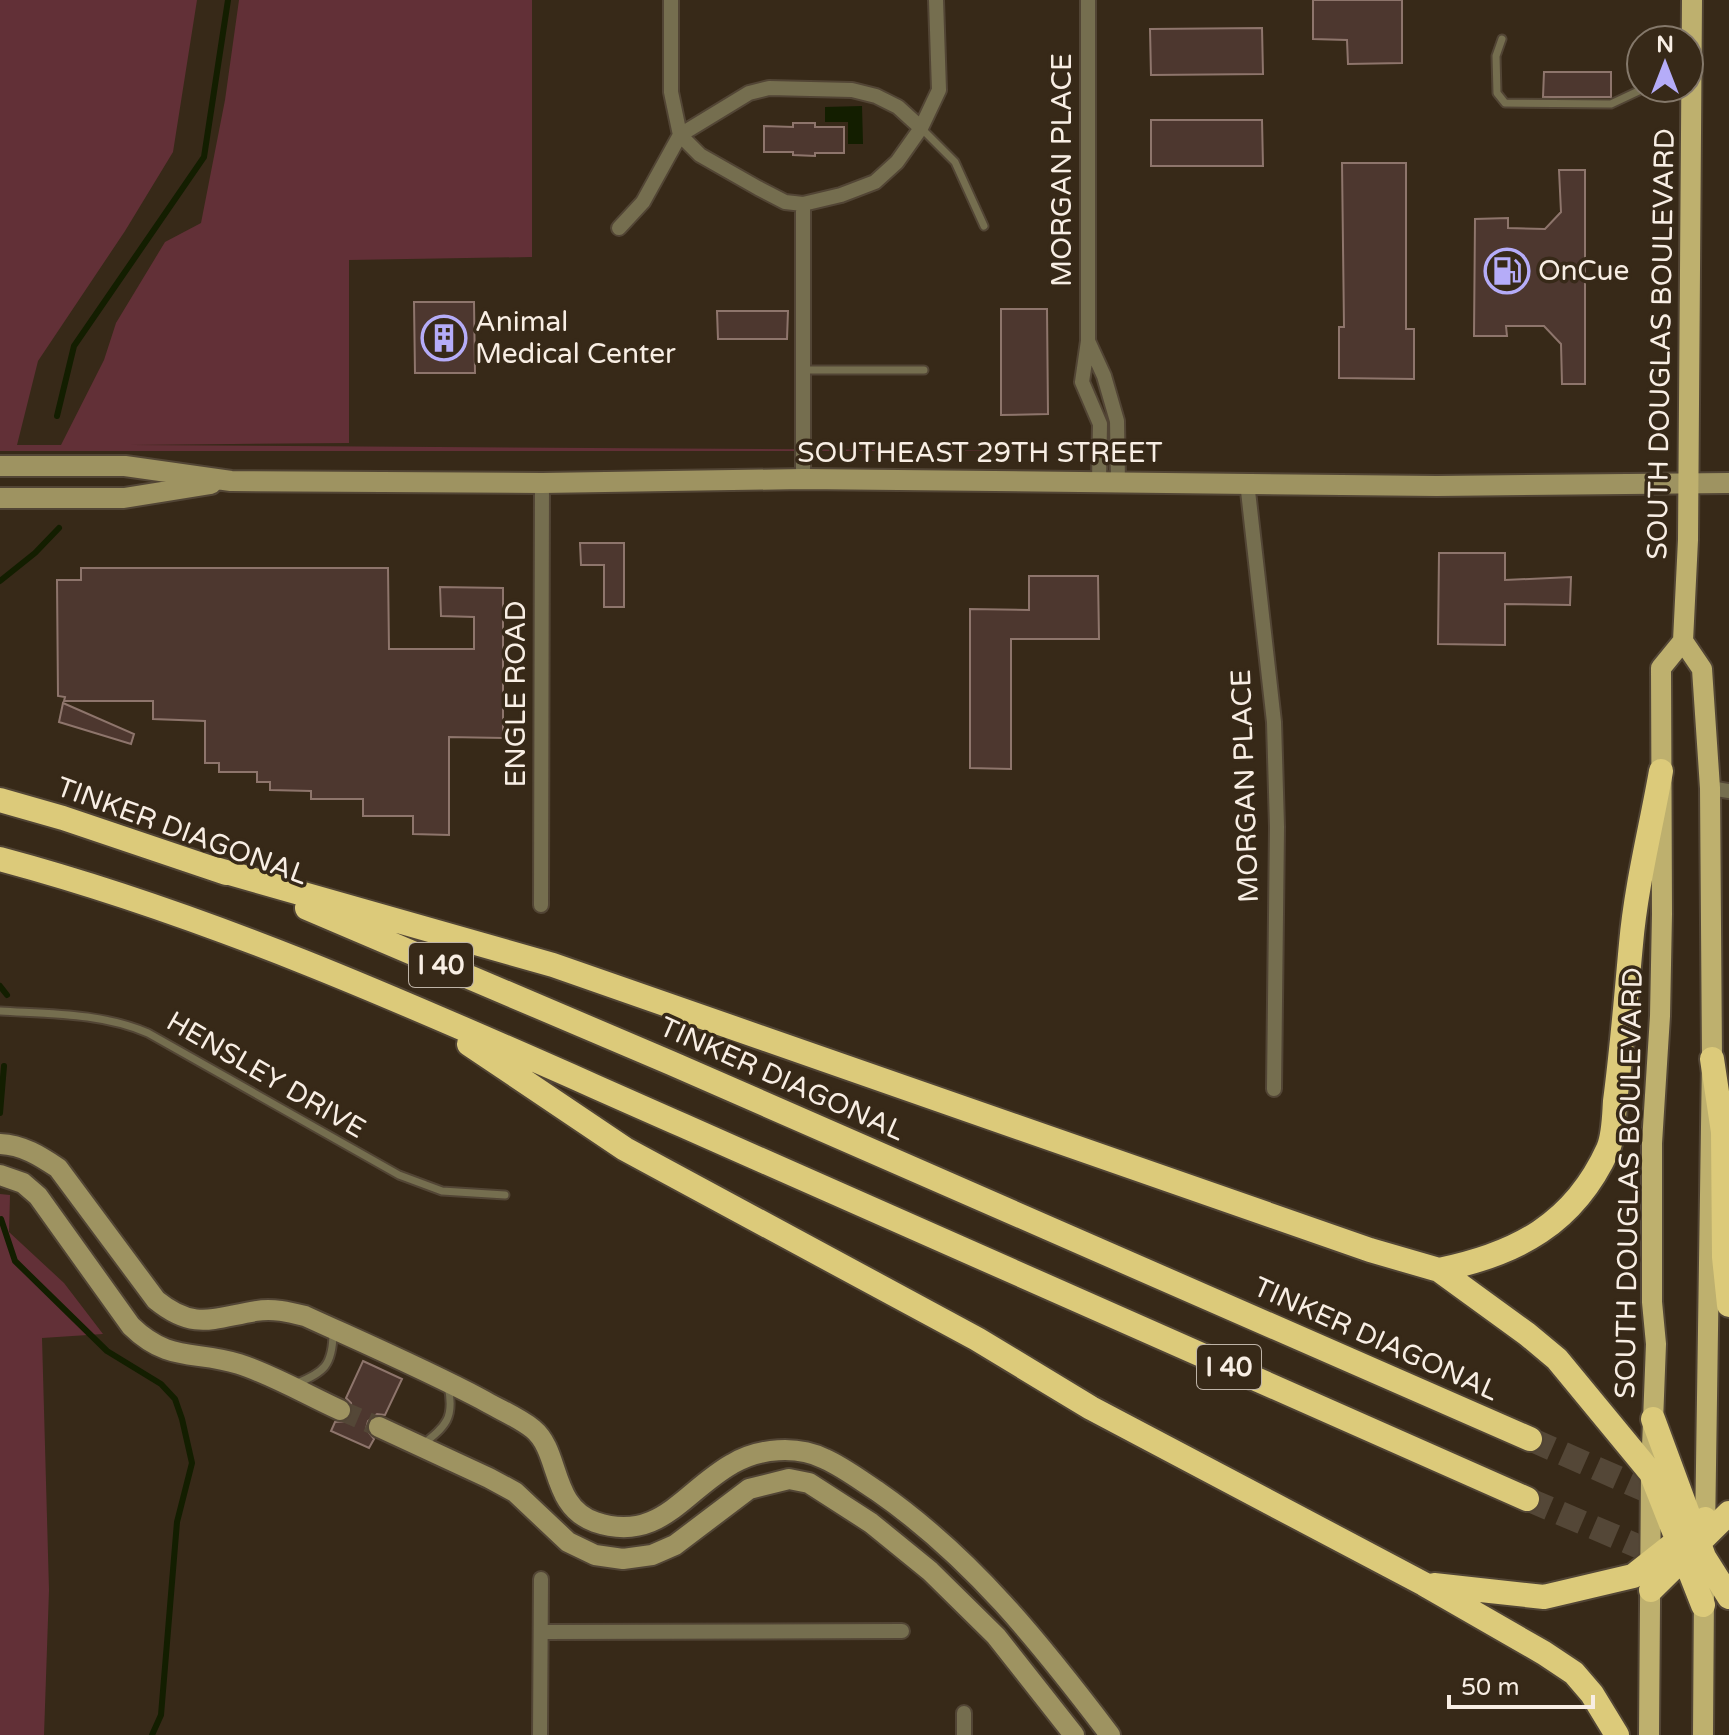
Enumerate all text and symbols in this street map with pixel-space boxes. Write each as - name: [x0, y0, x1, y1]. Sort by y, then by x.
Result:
- north arrow: [1625, 24, 1705, 104]
- text: N: [1656, 32, 1674, 58]
- street label: MORGAN PLACE: [1045, 53, 1079, 287]
- street label: SOUTH DOUGLAS BOULEVARD: [1640, 128, 1682, 560]
- fuel station icon: OnCue: [1483, 247, 1531, 295]
- place label: OnCue: [1538, 254, 1629, 288]
- place label: Animal Medical Center: [475, 305, 676, 371]
- building icon: Animal Medical Center: [420, 314, 468, 362]
- street label: SOUTHEAST 29TH STREET: [797, 436, 1163, 470]
- street label: ENGLE ROAD: [499, 601, 533, 788]
- street label: MORGAN PLACE: [1224, 669, 1266, 903]
- street label: TINKER DIAGONAL: [52, 770, 312, 892]
- road number: I 40: [409, 943, 473, 987]
- street label: SOUTH DOUGLAS BOULEVARD: [1608, 967, 1650, 1399]
- street label: HENSLEY DRIVE: [160, 1004, 372, 1146]
- street label: TINKER DIAGONAL: [654, 1010, 910, 1148]
- street label: TINKER DIAGONAL: [1248, 1270, 1504, 1408]
- road number: I 40: [1197, 1345, 1261, 1389]
- scale bar: [1449, 1659, 1593, 1709]
- text: 50 m: [1461, 1673, 1519, 1702]

